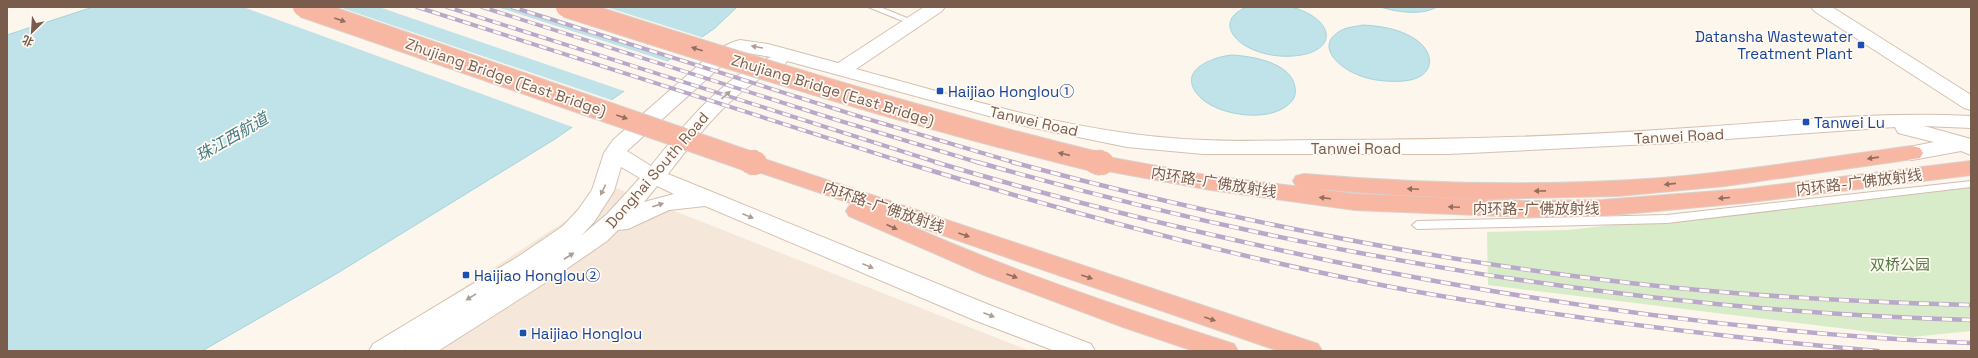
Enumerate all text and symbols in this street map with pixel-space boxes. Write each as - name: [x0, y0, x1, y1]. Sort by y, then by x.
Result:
- north arrow: [12, 12, 52, 52]
- one-way arrow: [335, 17, 347, 23]
- place label: Datansha Wastewater Treatment Plant: [1695, 27, 1853, 63]
- text: 北: [20, 32, 36, 50]
- street label: Zhujiang Bridge (East Bridge): [403, 34, 609, 121]
- marker: Datansha Wastewater Treatment Plant: [1856, 40, 1866, 50]
- one-way arrow: [750, 44, 763, 50]
- one-way arrow: [691, 46, 703, 52]
- street label: Zhujiang Bridge (East Bridge): [729, 50, 937, 131]
- place label: Haijiao Honglou①: [948, 82, 1074, 101]
- marker: Haijiao Honglou①: [935, 86, 945, 96]
- one-way arrow: [722, 91, 731, 100]
- street label: Tanwei Road: [988, 102, 1080, 140]
- water label: 珠江西航道: [192, 107, 274, 166]
- street label: Donghai South Road: [601, 108, 713, 232]
- place label: Tanwei Lu: [1814, 113, 1885, 132]
- one-way arrow: [616, 114, 628, 120]
- marker: Tanwei Lu: [1801, 117, 1811, 127]
- street label: Tanwei Road: [1633, 124, 1725, 148]
- street label: Tanwei Road: [1311, 139, 1401, 158]
- one-way arrow: [1058, 151, 1070, 157]
- one-way arrow: [1867, 155, 1879, 161]
- street label: 内环路-广佛放射线: [1150, 163, 1278, 201]
- street label: 内环路-广佛放射线: [1795, 165, 1923, 199]
- street label: 内环路-广佛放射线: [821, 177, 947, 237]
- one-way arrow: [1664, 181, 1676, 187]
- one-way arrow: [600, 184, 606, 196]
- one-way arrow: [1406, 186, 1419, 192]
- one-way arrow: [1534, 187, 1546, 194]
- one-way arrow: [1319, 195, 1331, 202]
- one-way arrow: [1718, 195, 1730, 201]
- street label: 内环路-广佛放射线: [1473, 199, 1599, 218]
- one-way arrow: [653, 202, 665, 208]
- one-way arrow: [1447, 204, 1460, 210]
- one-way arrow: [743, 214, 755, 220]
- one-way arrow: [886, 224, 897, 230]
- one-way arrow: [958, 232, 970, 238]
- one-way arrow: [564, 252, 575, 260]
- park label: 双桥公园: [1870, 255, 1930, 274]
- one-way arrow: [863, 263, 875, 269]
- place label: Haijiao Honglou②: [474, 266, 600, 285]
- marker: Haijiao Honglou②: [461, 270, 471, 280]
- one-way arrow: [1006, 274, 1018, 280]
- one-way arrow: [1081, 274, 1093, 280]
- one-way arrow: [466, 293, 476, 301]
- one-way arrow: [983, 313, 995, 319]
- one-way arrow: [1204, 316, 1216, 322]
- place label: Haijiao Honglou: [531, 324, 642, 343]
- marker: Haijiao Honglou: [518, 328, 528, 338]

